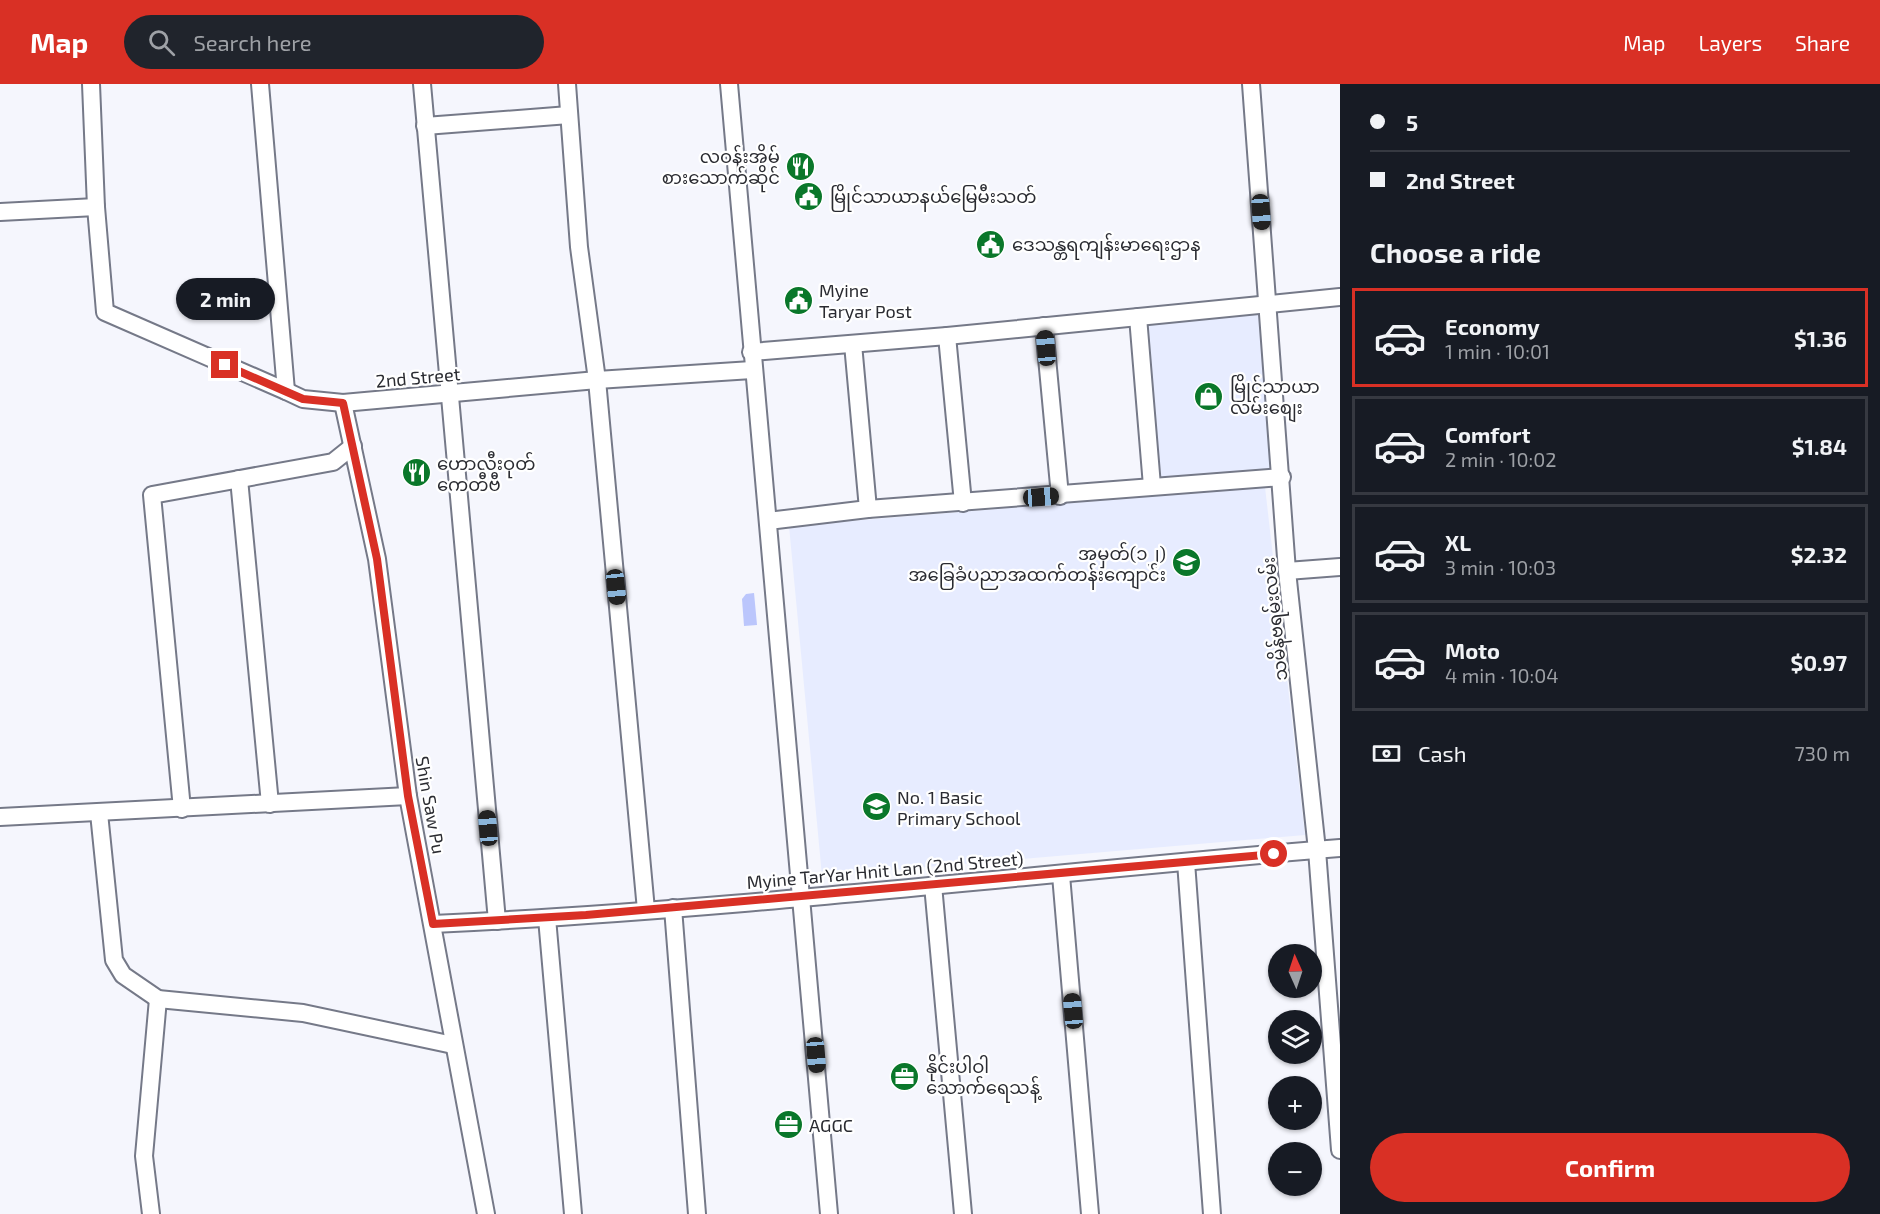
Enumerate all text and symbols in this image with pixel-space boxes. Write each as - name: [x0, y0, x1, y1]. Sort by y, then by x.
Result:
- search box: [124, 15, 544, 69]
- text: Map: [30, 25, 88, 59]
- icon: search: [145, 26, 178, 59]
- text: Search here: [193, 29, 312, 55]
- text: Map: [1623, 30, 1665, 55]
- text: Layers: [1698, 30, 1762, 55]
- text: Share: [1795, 30, 1850, 55]
- text: 5: [1406, 109, 1418, 135]
- place label: လဝန်းအိမ် စားသောက်ဆိုင်: [662, 143, 780, 193]
- restaurant icon: လဝန်းအိမ် စားသောက်ဆိုင်: [785, 150, 817, 182]
- text: 2nd Street: [1406, 167, 1515, 193]
- public building icon: မြိုင်သာယာနယ်မြေမီးသတ်: [793, 180, 825, 212]
- place label: မြိုင်သာယာနယ်မြေမီးသတ်: [830, 183, 1036, 212]
- car: [1251, 193, 1271, 231]
- public building icon: ဒေသန္တရကျန်းမာရေးဌာန: [975, 228, 1007, 260]
- place label: ဒေသန္တရကျန်းမာရေးဌာန: [1012, 232, 1200, 260]
- text: Choose a ride: [1370, 236, 1541, 268]
- callout: 2 min: [176, 278, 274, 320]
- place label: Myine Taryar Post: [819, 279, 912, 322]
- public building icon: Myine Taryar Post: [782, 284, 814, 316]
- text: 2 min: [200, 287, 251, 311]
- icon: car: [1373, 311, 1427, 365]
- text: Economy: [1445, 313, 1540, 339]
- text: $1.36: [1794, 325, 1847, 351]
- car: [1035, 329, 1057, 367]
- text: 1 min · 10:01: [1445, 339, 1550, 363]
- route end: [211, 351, 238, 378]
- street label: 2nd Street: [375, 362, 461, 392]
- place label: မြိုင်သာယာ လမ်းစျေး: [1230, 373, 1320, 423]
- shop icon: မြိုင်သာယာ လမ်းစျေး: [1193, 380, 1225, 412]
- icon: car: [1373, 419, 1427, 473]
- text: Comfort: [1445, 421, 1530, 447]
- text: $1.84: [1792, 433, 1847, 459]
- text: 2 min · 10:02: [1445, 447, 1556, 471]
- place label: ဟောလီးဝုတ် ကေတီဗီ: [437, 450, 535, 495]
- restaurant icon: ဟောလီးဝုတ် ကေတီဗီ: [400, 457, 432, 489]
- car: [1022, 487, 1060, 507]
- icon: car: [1373, 527, 1427, 581]
- text: XL: [1445, 529, 1471, 555]
- place label: အမှတ်(၁၂) အခြေခံပညာအထက်တန်းကျောင်း: [908, 541, 1166, 590]
- text: $2.32: [1791, 541, 1847, 567]
- school or university icon: အမှတ်(၁၂) အခြေခံပညာအထက်တန်းကျောင်း: [1171, 547, 1203, 579]
- street label: သမိန်ဗရမ်းလမ်း: [1255, 555, 1296, 682]
- text: 3 min · 10:03: [1445, 555, 1556, 579]
- car: [605, 568, 627, 606]
- icon: car: [1373, 635, 1427, 689]
- text: Moto: [1445, 637, 1500, 663]
- text: $0.97: [1790, 649, 1847, 675]
- text: 4 min · 10:04: [1445, 663, 1559, 687]
- icon: cash: [1370, 737, 1403, 770]
- text: Cash: [1418, 740, 1467, 766]
- text: 730 m: [1795, 741, 1850, 765]
- street label: Shin Saw Pu: [412, 754, 450, 856]
- place label: No. 1 Basic Primary School: [897, 786, 1021, 829]
- school or university icon: No. 1 Basic Primary School: [860, 791, 892, 823]
- car: [477, 809, 499, 847]
- route start: [1260, 840, 1287, 867]
- street label: Myine TarYar Hnit Lan (2nd Street): [746, 847, 1024, 893]
- north arrow: [1268, 944, 1322, 998]
- map controls: [1268, 944, 1322, 1196]
- car: [1062, 992, 1084, 1030]
- button: layers: [1268, 1010, 1322, 1064]
- car: [805, 1036, 827, 1074]
- place label: နိုင်းပါဝါ သောက်ရေသန့်: [926, 1053, 1043, 1103]
- office icon: နိုင်းပါဝါ သောက်ရေသန့်: [889, 1060, 921, 1092]
- button: +: [1268, 1076, 1322, 1130]
- office icon: AGGC: [772, 1109, 804, 1141]
- place label: AGGC: [809, 1114, 853, 1136]
- button: Confirm: [1370, 1133, 1850, 1202]
- button: −: [1268, 1142, 1322, 1196]

